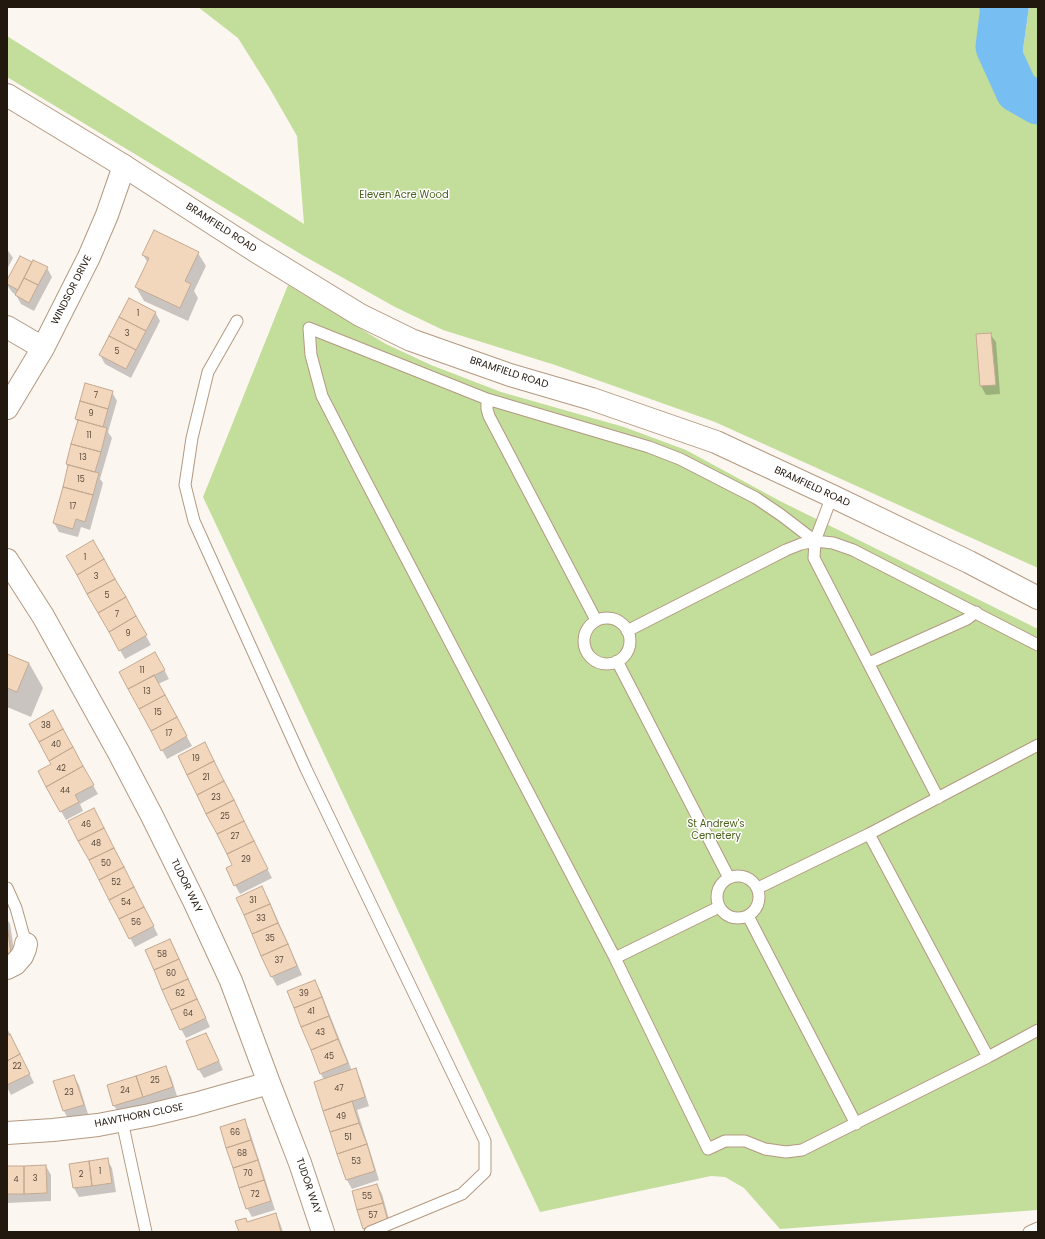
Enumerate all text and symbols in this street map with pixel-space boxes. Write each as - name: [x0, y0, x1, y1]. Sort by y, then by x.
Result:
- park label: Eleven Acre Wood: [359, 189, 449, 201]
- street label: BRAMFIELD ROAD: [183, 201, 259, 255]
- street label: WINDSOR DRIVE: [49, 253, 95, 327]
- house number: 1: [137, 309, 139, 319]
- house number: 3: [125, 329, 129, 339]
- house number: 5: [114, 347, 120, 357]
- street label: BRAMFIELD ROAD: [468, 355, 550, 391]
- house number: 7: [94, 391, 98, 401]
- house number: 9: [88, 409, 94, 419]
- house number: 11: [86, 431, 92, 441]
- house number: 13: [79, 453, 87, 463]
- street label: BRAMFIELD ROAD: [772, 464, 852, 510]
- house number: 15: [77, 475, 85, 485]
- house number: 17: [70, 502, 76, 512]
- house number: 1: [84, 553, 86, 563]
- house number: 3: [94, 572, 98, 582]
- house number: 5: [104, 591, 110, 601]
- house number: 7: [115, 610, 119, 620]
- house number: 9: [125, 629, 131, 639]
- house number: 11: [139, 666, 145, 676]
- house number: 13: [143, 687, 151, 697]
- house number: 15: [154, 708, 162, 718]
- house number: 38: [41, 721, 51, 731]
- house number: 17: [166, 729, 172, 739]
- house number: 40: [51, 740, 61, 750]
- house number: 19: [192, 754, 200, 764]
- house number: 42: [56, 764, 66, 774]
- house number: 21: [202, 773, 210, 783]
- house number: 44: [60, 786, 70, 796]
- house number: 23: [211, 793, 221, 803]
- house number: 25: [220, 812, 230, 822]
- park label: St Andrew's Cemetery: [687, 818, 745, 842]
- house number: 46: [81, 820, 91, 830]
- house number: 27: [231, 832, 239, 842]
- house number: 48: [91, 839, 101, 849]
- house number: 29: [241, 855, 251, 865]
- street label: TUDOR WAY: [168, 857, 204, 915]
- house number: 50: [101, 859, 111, 869]
- house number: 52: [111, 878, 121, 888]
- house number: 31: [249, 896, 257, 906]
- house number: 54: [121, 898, 131, 908]
- house number: 33: [256, 914, 266, 924]
- house number: 56: [131, 918, 141, 928]
- house number: 35: [265, 934, 275, 944]
- house number: 58: [157, 950, 167, 960]
- house number: 37: [274, 956, 284, 966]
- house number: 60: [166, 969, 176, 979]
- house number: 62: [175, 989, 185, 999]
- house number: 39: [299, 989, 309, 999]
- house number: 41: [307, 1007, 315, 1017]
- house number: 64: [183, 1009, 193, 1019]
- house number: 43: [315, 1028, 325, 1038]
- house number: 45: [324, 1052, 334, 1062]
- house number: 22: [12, 1062, 22, 1072]
- house number: 25: [150, 1076, 160, 1086]
- house number: 47: [334, 1084, 344, 1094]
- house number: 24: [120, 1086, 130, 1096]
- house number: 23: [64, 1088, 74, 1098]
- street label: HAWTHORN CLOSE: [94, 1101, 184, 1131]
- house number: 49: [336, 1112, 346, 1122]
- house number: 66: [230, 1128, 240, 1138]
- house number: 51: [344, 1133, 352, 1143]
- house number: 68: [237, 1149, 247, 1159]
- street label: TUDOR WAY: [293, 1157, 323, 1215]
- house number: 53: [351, 1157, 361, 1167]
- house number: 1: [99, 1167, 101, 1177]
- house number: 70: [243, 1169, 253, 1179]
- house number: 2: [79, 1170, 83, 1180]
- house number: 3: [33, 1174, 37, 1184]
- house number: 4: [13, 1175, 19, 1185]
- house number: 72: [251, 1190, 259, 1200]
- house number: 55: [362, 1192, 372, 1202]
- house number: 57: [368, 1211, 378, 1221]

